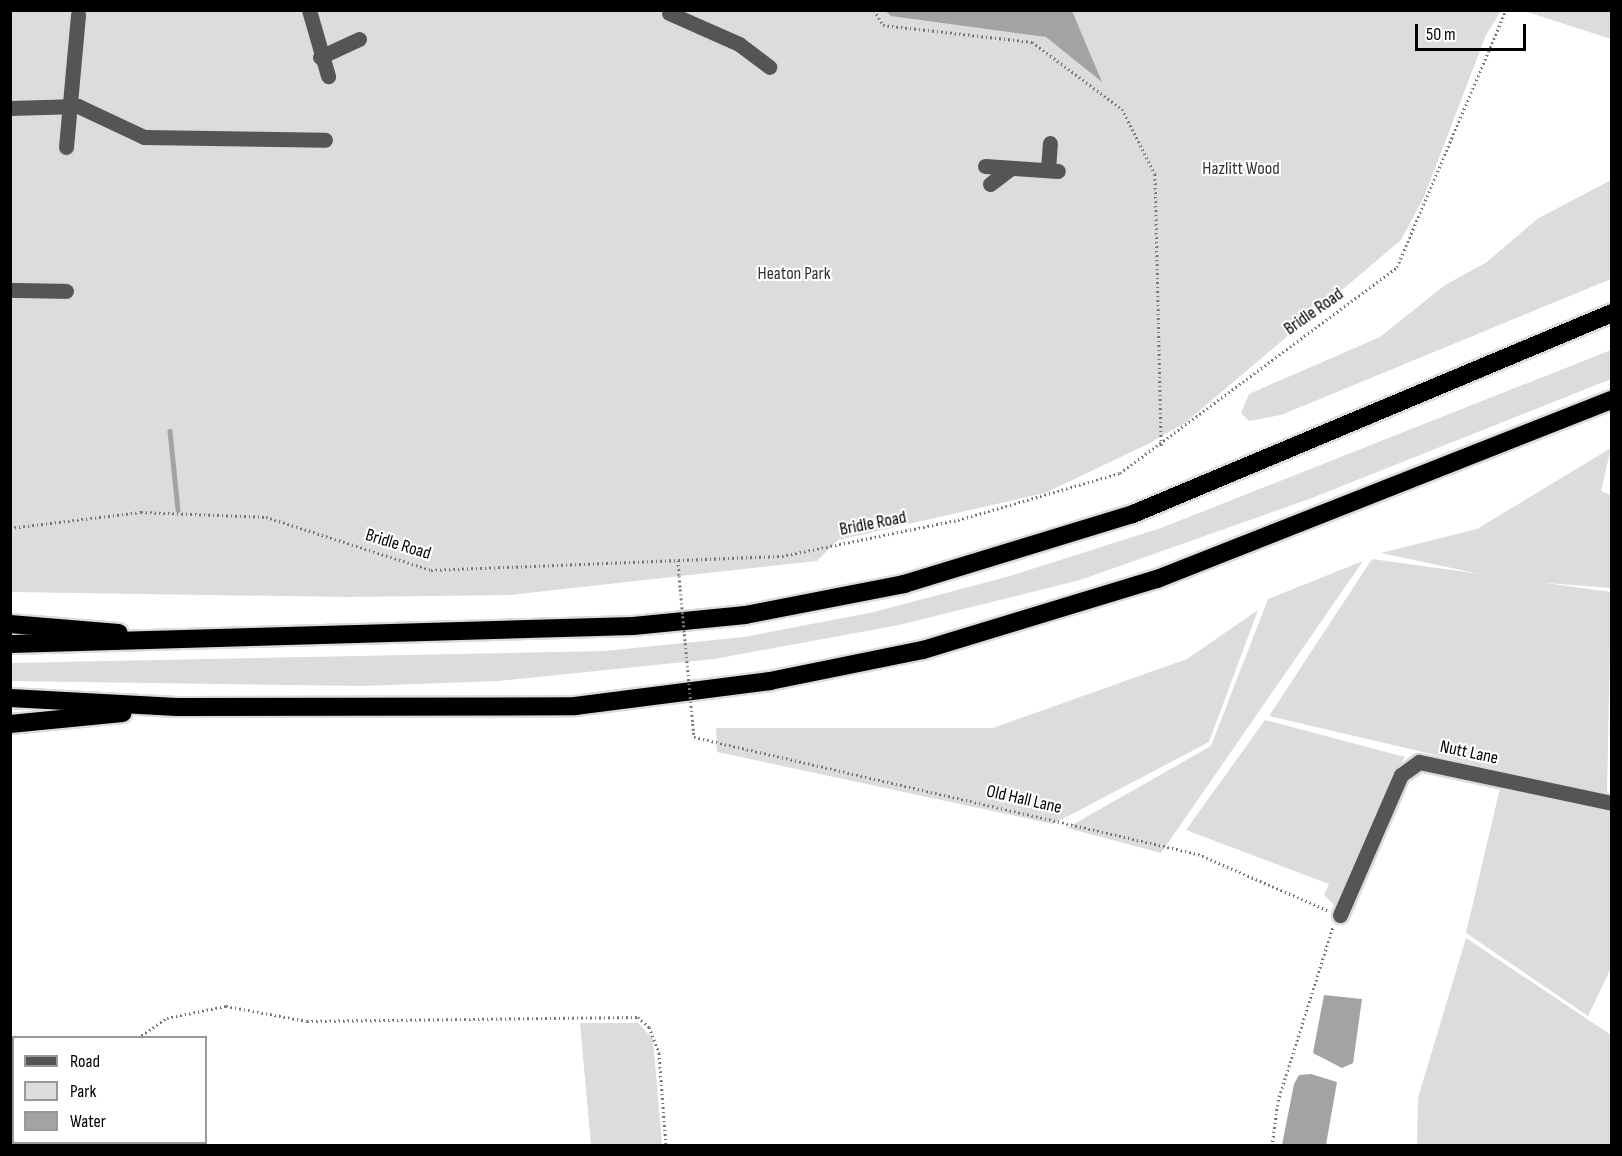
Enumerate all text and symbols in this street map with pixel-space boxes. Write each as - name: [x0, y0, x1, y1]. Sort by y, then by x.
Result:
- scale bar: [1418, 12, 1529, 50]
- text: 50 m: [1426, 24, 1456, 45]
- park label: Hazlitt Wood: [1202, 158, 1280, 180]
- park label: Heaton Park: [757, 263, 831, 285]
- street label: Bridle Road: [1280, 284, 1348, 340]
- street label: Bridle Road: [838, 507, 908, 541]
- street label: Bridle Road: [363, 525, 433, 565]
- street label: Nutt Lane: [1438, 736, 1500, 770]
- street label: Old Hall Lane: [984, 781, 1064, 819]
- legend: [12, 1036, 207, 1144]
- text: Road: [70, 1051, 100, 1072]
- text: Park: [70, 1081, 96, 1102]
- text: Water: [70, 1111, 106, 1132]

